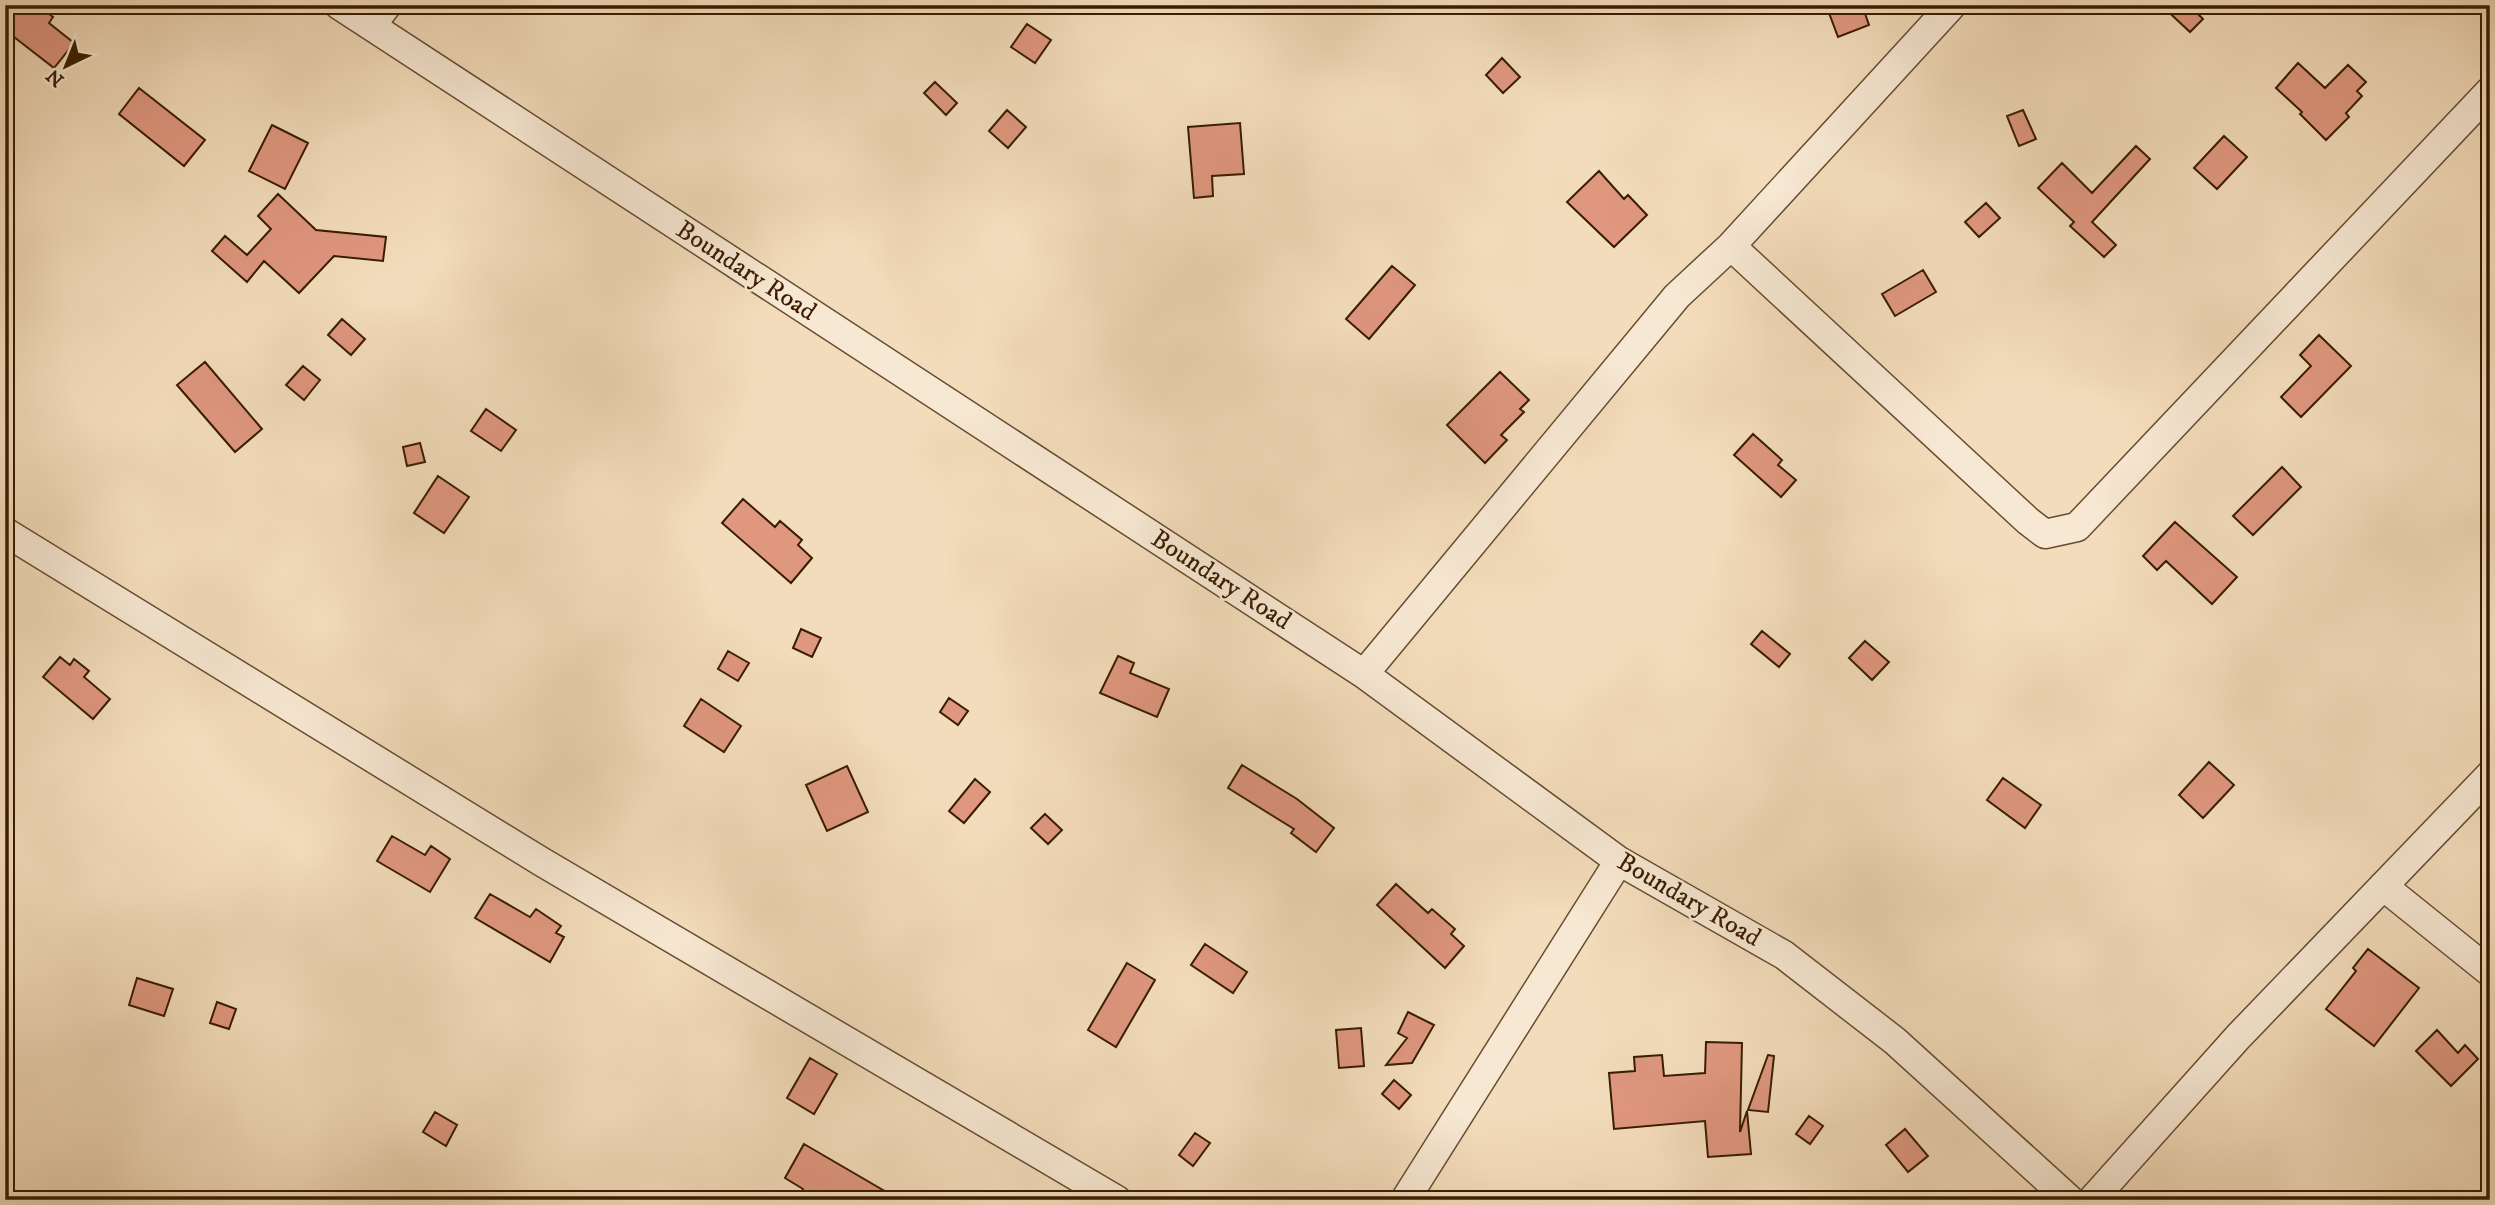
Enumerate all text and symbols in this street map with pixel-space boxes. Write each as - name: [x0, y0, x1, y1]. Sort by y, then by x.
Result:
- north arrow: [32, 32, 102, 102]
- text: N: [42, 63, 69, 91]
- street label: Boundary Road: [670, 213, 822, 329]
- street label: Boundary Road: [1145, 522, 1297, 638]
- street label: Boundary Road: [1611, 846, 1767, 954]

